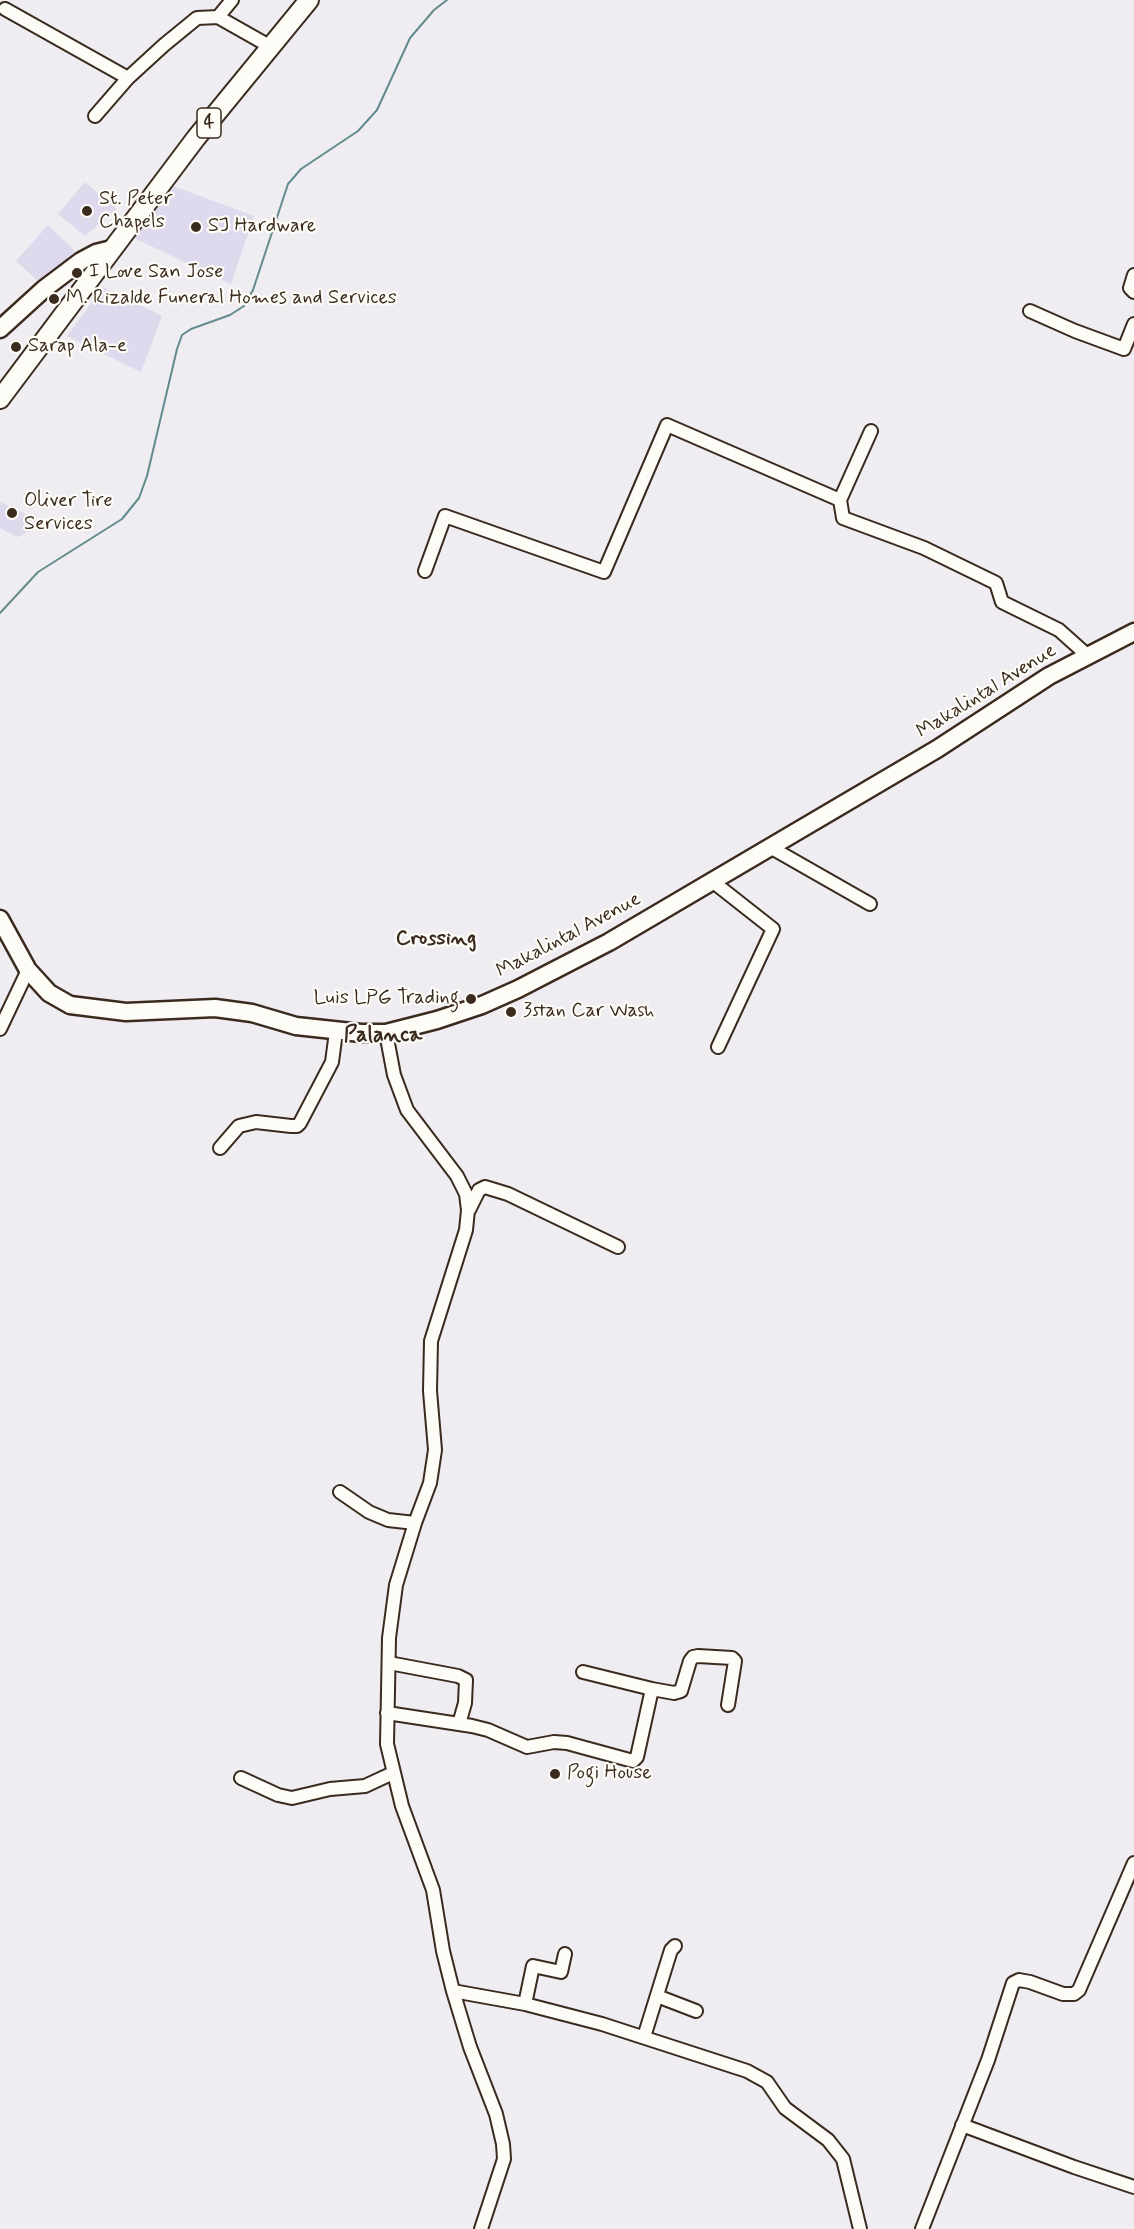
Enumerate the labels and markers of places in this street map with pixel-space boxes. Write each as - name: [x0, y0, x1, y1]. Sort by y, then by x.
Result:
- place label: St. Peter Chapels: [99, 188, 173, 235]
- marker: St. Peter Chapels: [80, 204, 94, 218]
- place label: SJ Hardware: [208, 215, 316, 239]
- marker: SJ Hardware: [189, 220, 203, 234]
- place label: I Love San Jose: [89, 261, 223, 285]
- marker: I Love San Jose: [70, 266, 84, 280]
- place label: M. Rizalde Funeral Homes and Services: [66, 287, 397, 311]
- marker: M. Rizalde Funeral Homes and Services: [47, 292, 61, 306]
- place label: Sarap Ala-e: [28, 335, 127, 359]
- marker: Sarap Ala-e: [9, 340, 23, 354]
- place label: Oliver Tire Services: [24, 490, 113, 537]
- marker: Oliver Tire Services: [5, 506, 19, 520]
- place label: Luis LPG Trading: [314, 987, 459, 1011]
- marker: Luis LPG Trading: [464, 992, 478, 1006]
- place label: 3stan Car Wash: [523, 1000, 655, 1024]
- marker: 3stan Car Wash: [504, 1005, 518, 1019]
- place label: Pogi House: [567, 1762, 652, 1786]
- marker: Pogi House: [548, 1767, 562, 1781]

